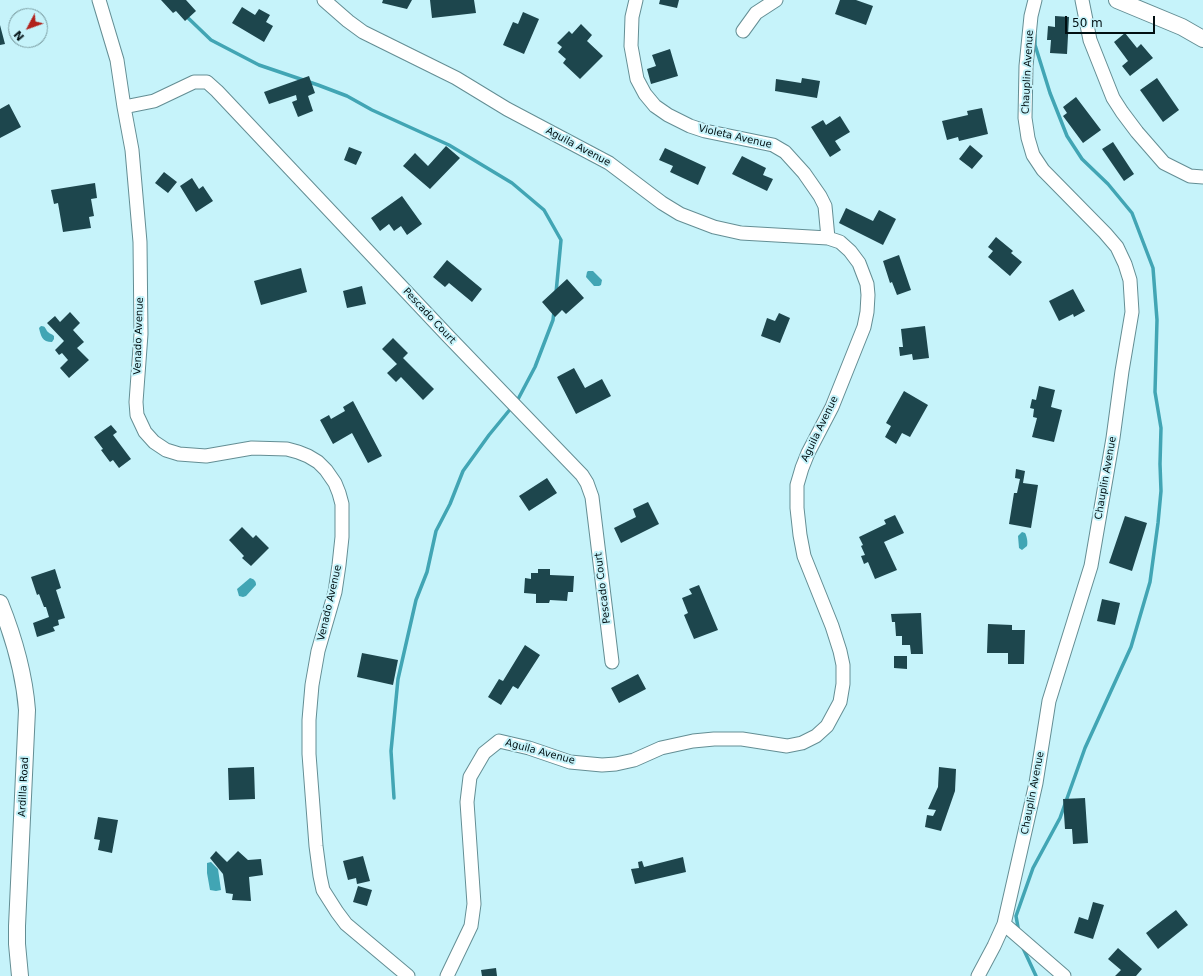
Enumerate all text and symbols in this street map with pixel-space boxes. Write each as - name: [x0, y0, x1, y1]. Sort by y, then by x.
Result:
- north arrow: [8, 8, 48, 48]
- scale bar: [1067, 8, 1157, 34]
- text: 50 m: [1072, 16, 1103, 30]
- text: N: [11, 28, 27, 43]
- street label: Chauplin Avenue: [1020, 30, 1036, 114]
- street label: Violeta Avenue: [697, 123, 773, 151]
- street label: Aguila Avenue: [544, 125, 612, 169]
- street label: Pescado Court: [400, 286, 458, 346]
- street label: Venado Avenue: [132, 297, 146, 375]
- street label: Aguila Avenue: [799, 394, 841, 464]
- street label: Chauplin Avenue: [1093, 435, 1119, 521]
- street label: Pescado Court: [593, 552, 613, 624]
- street label: Venado Avenue: [315, 564, 345, 642]
- street label: Aguila Avenue: [504, 737, 576, 767]
- street label: Chauplin Avenue: [1019, 750, 1047, 836]
- street label: Ardilla Road: [16, 757, 32, 817]

